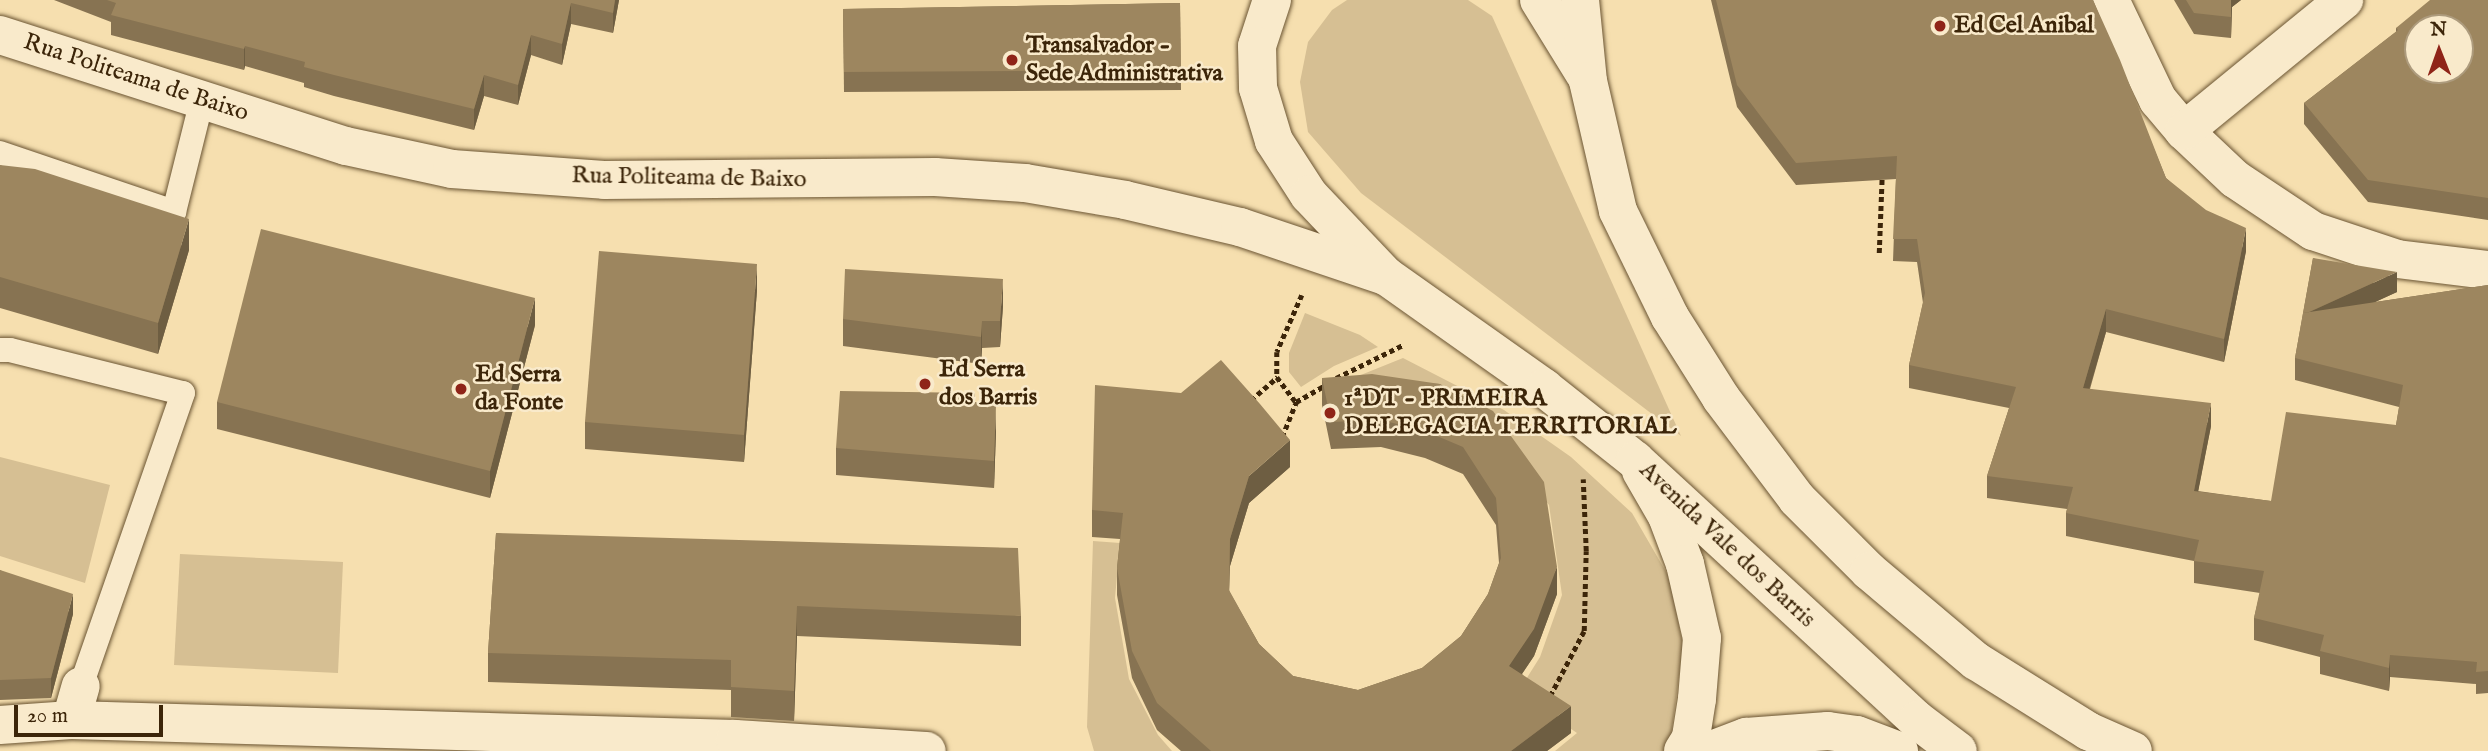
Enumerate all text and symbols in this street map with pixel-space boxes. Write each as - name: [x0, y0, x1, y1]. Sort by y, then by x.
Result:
- place label: Ed Cel Anibal: [1954, 12, 2094, 40]
- north arrow: [2404, 14, 2474, 84]
- marker: Ed Cel Anibal: [1932, 18, 1948, 34]
- text: N: [2430, 18, 2447, 42]
- street label: Rua Politeama de Baixo: [20, 28, 252, 128]
- place label: Transalvador - Sede Administrativa: [1026, 32, 1223, 88]
- marker: Transalvador - Sede Administrativa: [1004, 52, 1020, 68]
- street label: Rua Politeama de Baixo: [571, 162, 807, 194]
- place label: Ed Serra dos Barris: [939, 356, 1037, 412]
- place label: Ed Serra da Fonte: [475, 361, 563, 417]
- marker: Ed Serra dos Barris: [917, 376, 933, 392]
- marker: Ed Serra da Fonte: [453, 381, 469, 397]
- place label: 1ªDT - PRIMEIRA DELEGACIA TERRITORIAL: [1344, 385, 1677, 441]
- marker: 1ªDT - PRIMEIRA DELEGACIA TERRITORIAL: [1322, 405, 1338, 421]
- street label: Avenida Vale dos Barris: [1633, 456, 1821, 634]
- scale bar: [18, 692, 166, 736]
- text: 20 m: [27, 703, 68, 730]

